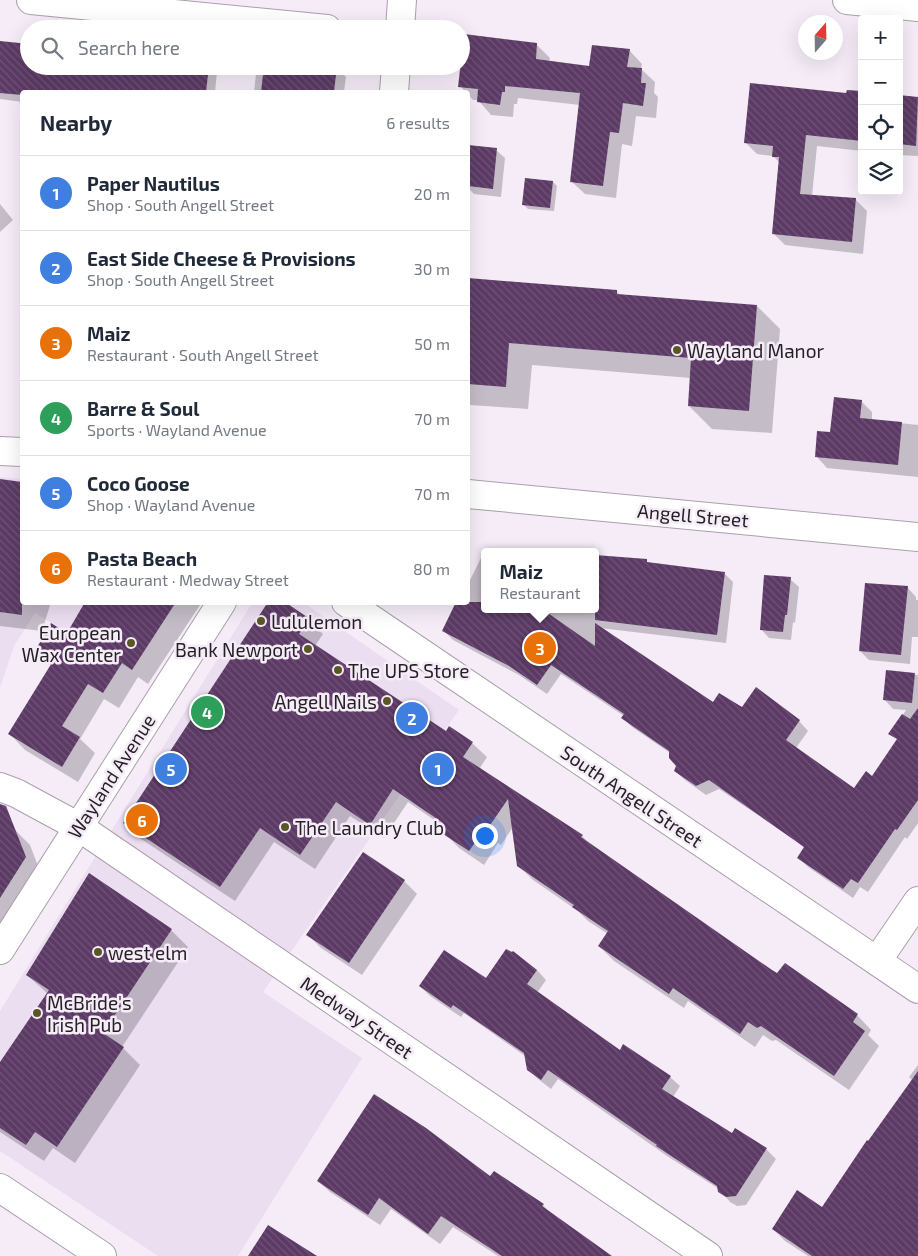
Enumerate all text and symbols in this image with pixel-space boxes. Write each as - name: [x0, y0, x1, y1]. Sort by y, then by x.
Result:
- north arrow: [798, 15, 843, 60]
- map controls: [858, 15, 903, 195]
- button: +: [858, 15, 903, 60]
- search box: [20, 20, 470, 75]
- icon: search: [38, 34, 66, 62]
- text: Search here: [78, 36, 180, 59]
- button: −: [858, 60, 903, 105]
- button: locate: [858, 105, 903, 150]
- text: Nearby: [40, 110, 112, 135]
- text: 6 results: [386, 113, 450, 132]
- button: layers: [858, 150, 903, 195]
- text: Paper Nautilus: [87, 172, 220, 195]
- text: 1: [53, 184, 59, 203]
- text: 20 m: [414, 184, 450, 203]
- text: Shop · South Angell Street: [87, 195, 274, 214]
- text: East Side Cheese & Provisions: [87, 247, 356, 270]
- text: 2: [51, 259, 61, 278]
- text: 30 m: [414, 259, 450, 278]
- text: Shop · South Angell Street: [87, 270, 274, 289]
- text: Maiz: [87, 322, 130, 345]
- text: 3: [51, 334, 61, 353]
- text: 50 m: [414, 334, 450, 353]
- place label: Wayland Manor: [687, 339, 824, 362]
- marker: Wayland Manor: [671, 344, 683, 356]
- text: Restaurant · South Angell Street: [87, 345, 319, 364]
- text: Barre & Soul: [87, 397, 199, 420]
- text: 4: [51, 409, 61, 428]
- text: 70 m: [415, 409, 450, 428]
- text: Sports · Wayland Avenue: [87, 420, 267, 439]
- text: Coco Goose: [87, 472, 190, 495]
- text: 5: [52, 484, 60, 503]
- text: 70 m: [415, 484, 450, 503]
- text: Shop · Wayland Avenue: [87, 495, 255, 514]
- street label: Angell Street: [636, 499, 750, 531]
- text: Pasta Beach: [87, 547, 197, 570]
- popup: [481, 548, 599, 613]
- text: 6: [51, 559, 61, 578]
- text: 80 m: [413, 559, 450, 578]
- text: Maiz: [499, 560, 543, 583]
- text: Restaurant · Medway Street: [87, 570, 289, 589]
- text: Restaurant: [499, 583, 581, 602]
- place label: Lululemon: [271, 610, 362, 633]
- marker: Lululemon: [255, 615, 267, 627]
- place label: European Wax Center: [21, 621, 121, 666]
- pin: 3: [524, 629, 556, 667]
- marker: European Wax Center: [125, 637, 137, 649]
- place label: Bank Newport: [175, 638, 298, 661]
- marker: Bank Newport: [302, 643, 314, 655]
- place label: The UPS Store: [348, 659, 469, 682]
- marker: The UPS Store: [332, 664, 344, 676]
- place label: Angell Nails: [275, 690, 377, 713]
- pin: 4: [191, 693, 223, 731]
- marker: Angell Nails: [381, 695, 393, 707]
- pin: 2: [396, 699, 428, 737]
- street label: Wayland Avenue: [62, 709, 160, 843]
- street label: South Angell Street: [557, 740, 707, 852]
- pin: 5: [155, 750, 187, 788]
- pin: 1: [422, 750, 454, 788]
- pin: 6: [126, 801, 158, 839]
- place label: The Laundry Club: [295, 816, 444, 839]
- marker: The Laundry Club: [279, 821, 291, 833]
- your location: [472, 823, 498, 849]
- place label: west elm: [108, 941, 187, 964]
- marker: west elm: [92, 946, 104, 958]
- street label: Medway Street: [296, 971, 418, 1063]
- place label: McBride's Irish Pub: [47, 991, 132, 1036]
- marker: McBride's Irish Pub: [31, 1007, 43, 1019]

